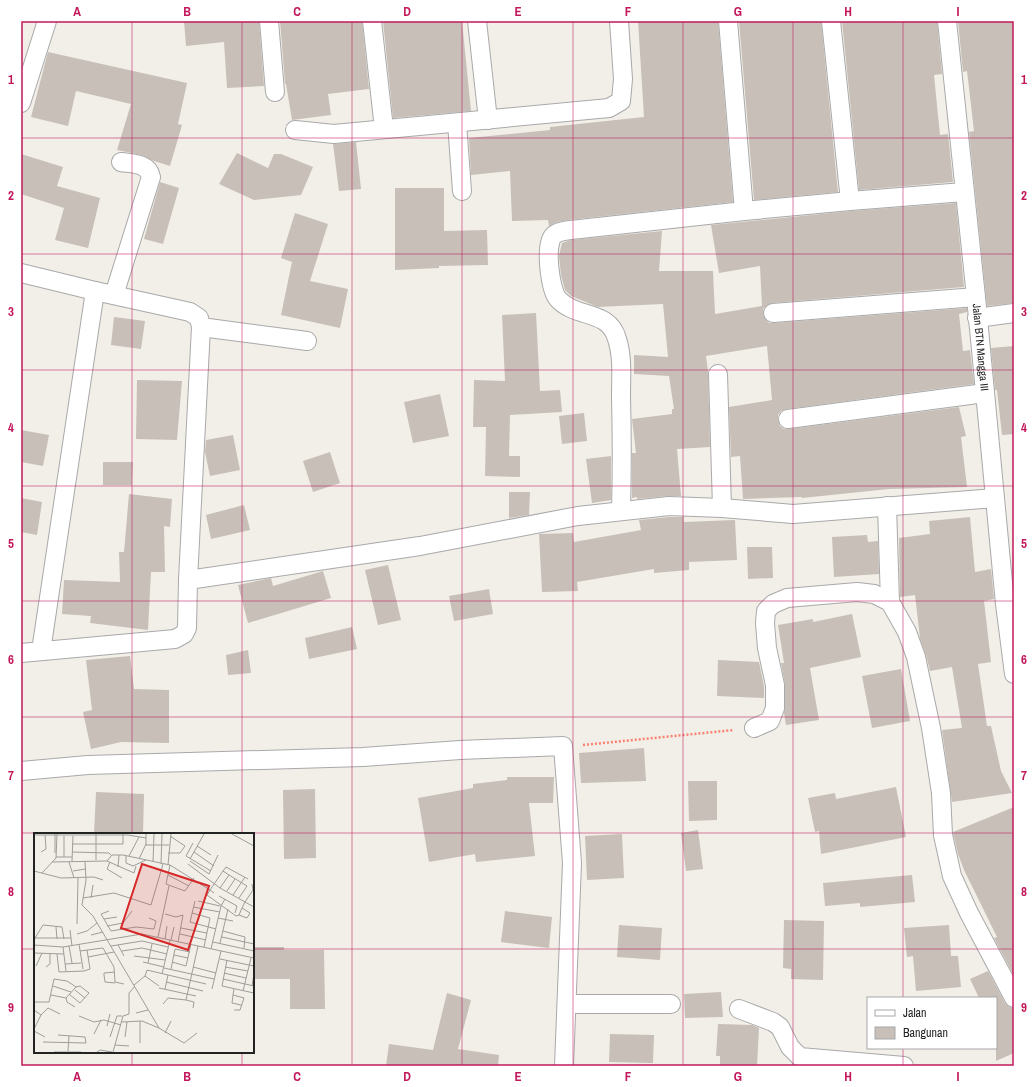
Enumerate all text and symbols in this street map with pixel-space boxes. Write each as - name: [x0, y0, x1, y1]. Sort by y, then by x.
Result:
- text: A: [73, 3, 81, 20]
- text: B: [183, 3, 191, 20]
- text: C: [293, 3, 301, 20]
- text: D: [403, 3, 411, 20]
- text: E: [514, 3, 522, 20]
- text: F: [625, 3, 632, 20]
- text: G: [734, 3, 742, 20]
- text: H: [844, 3, 852, 20]
- text: I: [957, 3, 960, 20]
- text: 1: [8, 71, 14, 88]
- text: 1: [1021, 71, 1027, 88]
- text: 2: [8, 187, 14, 204]
- text: 2: [1021, 187, 1027, 204]
- text: 3: [8, 303, 14, 320]
- street label: Jalan BTN Mangga III: [970, 303, 992, 391]
- text: 3: [1021, 303, 1027, 320]
- text: 4: [8, 419, 14, 436]
- text: 4: [1021, 419, 1027, 436]
- text: 5: [8, 535, 14, 552]
- text: 5: [1021, 535, 1027, 552]
- text: 6: [8, 651, 14, 668]
- text: 6: [1021, 651, 1027, 668]
- text: 7: [8, 767, 14, 784]
- text: 7: [1021, 767, 1027, 784]
- inset map: [34, 833, 254, 1053]
- text: 8: [8, 883, 14, 900]
- text: 8: [1021, 883, 1027, 900]
- legend: [867, 997, 997, 1049]
- text: 9: [8, 999, 14, 1016]
- text: 9: [1021, 999, 1027, 1016]
- text: Jalan: [903, 1005, 927, 1021]
- text: Bangunan: [903, 1025, 948, 1041]
- text: A: [73, 1068, 81, 1085]
- text: B: [183, 1068, 191, 1085]
- text: C: [293, 1068, 301, 1085]
- text: D: [403, 1068, 411, 1085]
- text: E: [514, 1068, 522, 1085]
- text: F: [625, 1068, 632, 1085]
- text: G: [734, 1068, 742, 1085]
- text: H: [844, 1068, 852, 1085]
- text: I: [957, 1068, 960, 1085]

